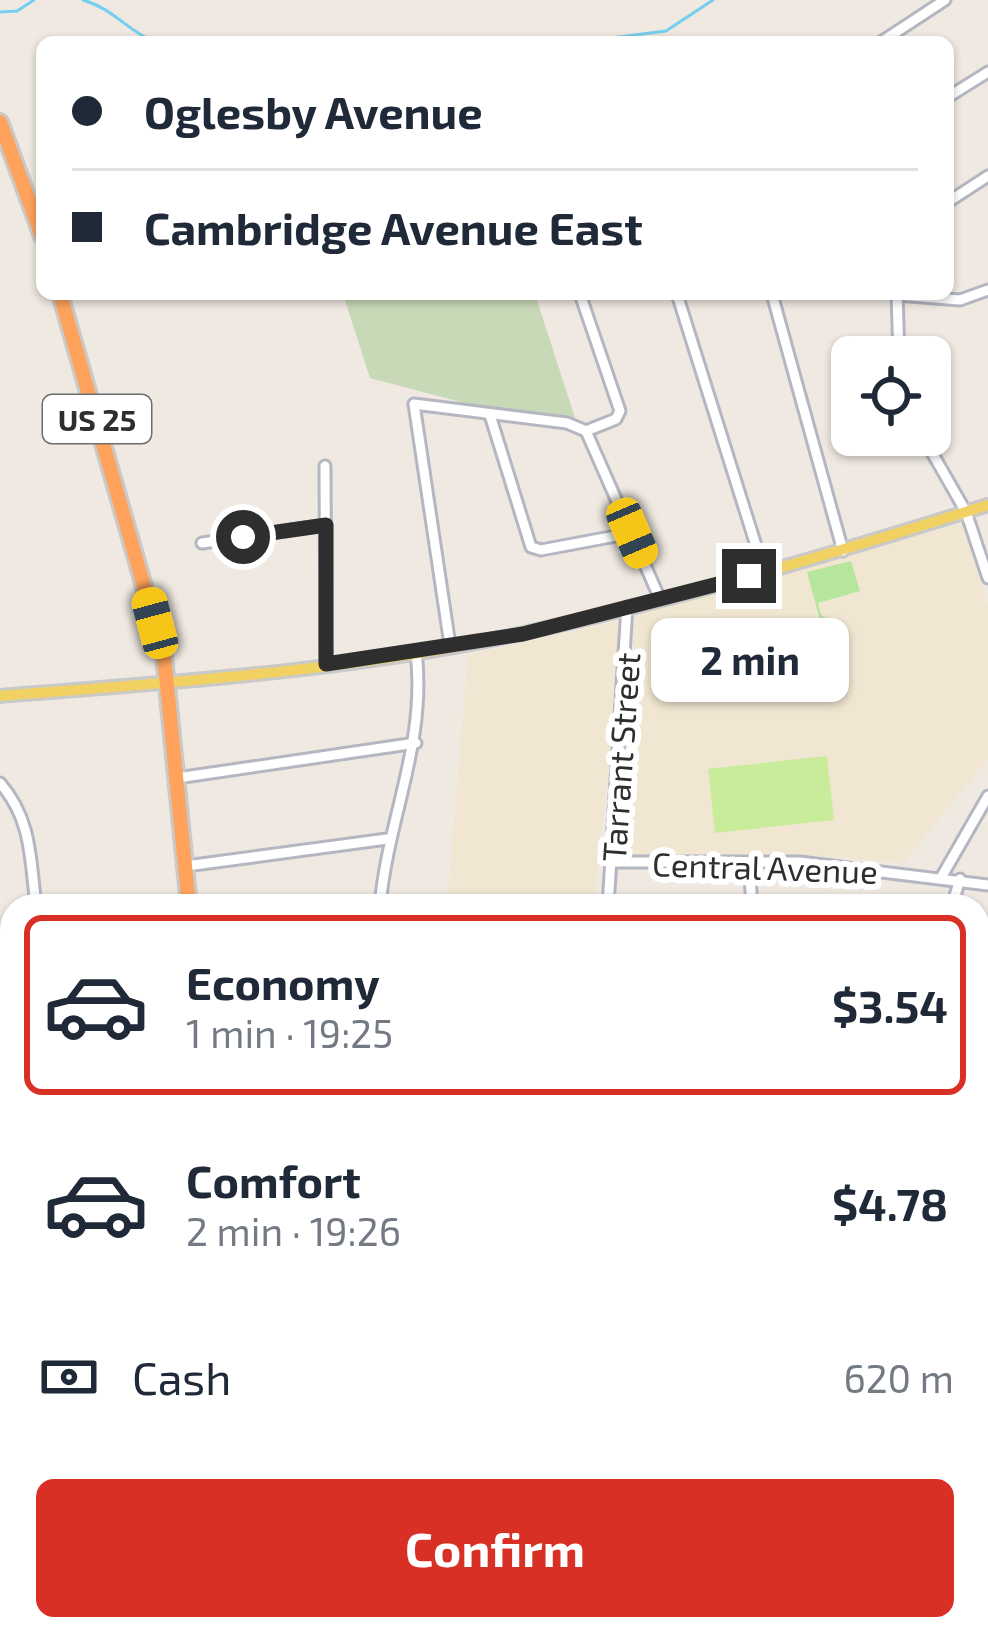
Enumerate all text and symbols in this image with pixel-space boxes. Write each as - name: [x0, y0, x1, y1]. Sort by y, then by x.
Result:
- text: Oglesby Avenue: [144, 84, 483, 138]
- text: Cambridge Avenue East: [144, 200, 643, 254]
- map controls: [831, 336, 951, 456]
- button: locate: [831, 336, 951, 456]
- road number: US 25: [43, 395, 151, 443]
- car: [601, 493, 663, 573]
- route start: [216, 510, 270, 564]
- route end: [722, 549, 776, 603]
- car: [128, 584, 182, 662]
- callout: 2 min: [650, 618, 848, 702]
- text: 2 min: [700, 636, 800, 683]
- street label: Tarrant Street: [593, 651, 647, 863]
- street label: Central Avenue: [651, 843, 879, 891]
- icon: car: [42, 951, 150, 1059]
- text: Economy: [186, 955, 380, 1009]
- text: $3.54: [832, 978, 948, 1032]
- text: 1 min · 19:25: [186, 1009, 393, 1056]
- icon: car: [42, 1149, 150, 1257]
- text: Comfort: [186, 1153, 361, 1207]
- text: $4.78: [832, 1176, 948, 1230]
- text: 2 min · 19:26: [186, 1207, 401, 1254]
- icon: cash: [36, 1344, 102, 1410]
- text: Cash: [132, 1350, 231, 1404]
- text: 620 m: [843, 1354, 954, 1401]
- button: Confirm: [36, 1479, 954, 1617]

